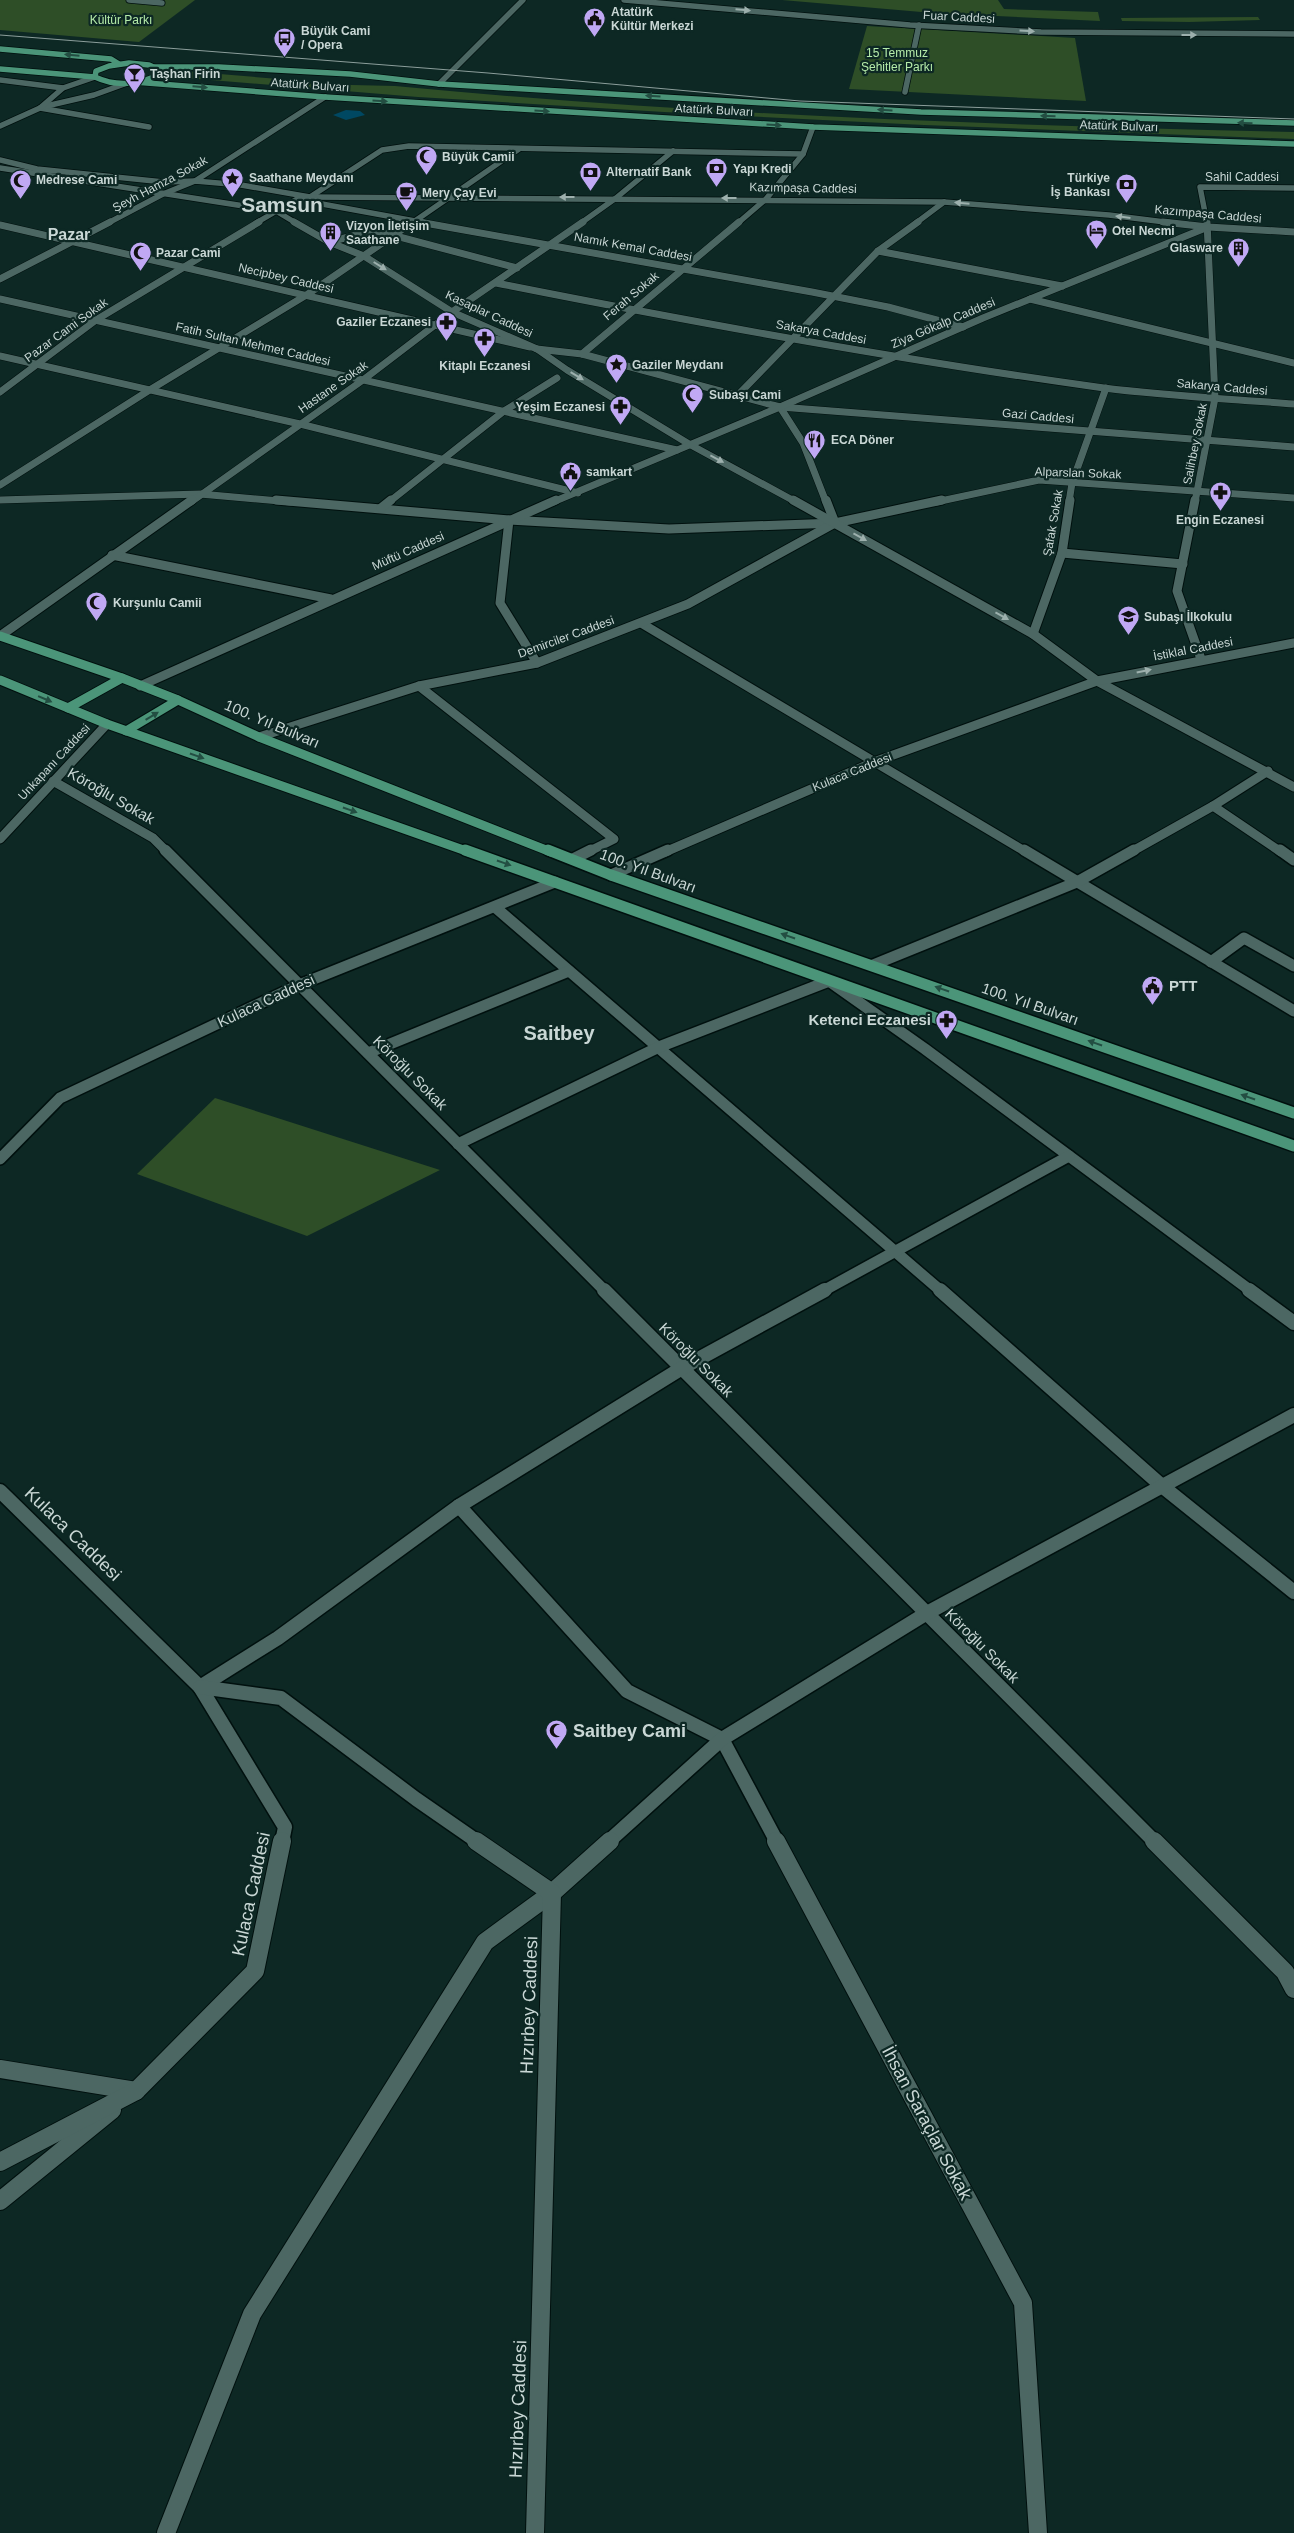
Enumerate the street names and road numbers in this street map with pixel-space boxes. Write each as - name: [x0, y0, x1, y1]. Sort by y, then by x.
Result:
- street label: Fuar Caddesi: [923, 8, 995, 26]
- street label: Atatürk Bulvarı: [270, 75, 350, 95]
- street label: Atatürk Bulvarı: [674, 101, 754, 119]
- street label: Atatürk Bulvarı: [1079, 118, 1159, 134]
- street label: Şeyh Hamza Sokak: [110, 153, 211, 215]
- street label: Sahil Caddesi: [1205, 170, 1279, 184]
- street label: Kazımpaşa Caddesi: [749, 180, 857, 196]
- street label: Kazımpaşa Caddesi: [1154, 202, 1262, 226]
- street label: Namık Kemal Caddesi: [573, 230, 693, 264]
- street label: Necipbey Caddesi: [237, 260, 335, 296]
- street label: Ferah Sokak: [600, 268, 662, 323]
- street label: Kasaplar Caddesi: [443, 288, 535, 340]
- street label: Pazar Cami Sokak: [22, 295, 111, 365]
- street label: Ziya Gökalp Caddesi: [889, 295, 997, 351]
- street label: Sakarya Caddesi: [775, 317, 867, 347]
- street label: Fatih Sultan Mehmet Caddesi: [174, 319, 332, 369]
- street label: Hastane Sokak: [296, 357, 371, 416]
- street label: Sakarya Caddesi: [1176, 376, 1268, 398]
- street label: Salihbey Sokak: [1180, 401, 1210, 486]
- street label: Gazi Caddesi: [1002, 406, 1074, 426]
- street label: Alparslan Sokak: [1034, 464, 1123, 482]
- street label: Şafak Sokak: [1040, 488, 1066, 557]
- street label: Müftü Caddesi: [370, 529, 446, 573]
- street label: Demirciler Caddesi: [516, 613, 616, 661]
- street label: İstiklal Caddesi: [1152, 634, 1234, 664]
- street label: 100. Yıl Bulvarı: [222, 696, 322, 751]
- street label: Unkapanı Caddesi: [15, 721, 93, 803]
- street label: Kulaca Caddesi: [810, 750, 894, 794]
- street label: Köroğlu Sokak: [65, 764, 158, 828]
- street label: 100. Yıl Bulvarı: [598, 845, 699, 896]
- street label: Kulaca Caddesi: [215, 971, 317, 1030]
- street label: 100. Yıl Bulvarı: [979, 979, 1081, 1028]
- street label: Köroğlu Sokak: [370, 1032, 451, 1114]
- street label: Köroğlu Sokak: [656, 1319, 737, 1401]
- street label: Kulaca Caddesi: [21, 1483, 125, 1585]
- street label: Köroğlu Sokak: [942, 1605, 1023, 1687]
- street label: Kulaca Caddesi: [228, 1830, 274, 1958]
- street label: Hızırbey Caddesi: [517, 1936, 541, 2074]
- street label: İhsan Saraçlar Sokak: [878, 2043, 976, 2204]
- street label: Hızırbey Caddesi: [506, 2340, 530, 2478]

